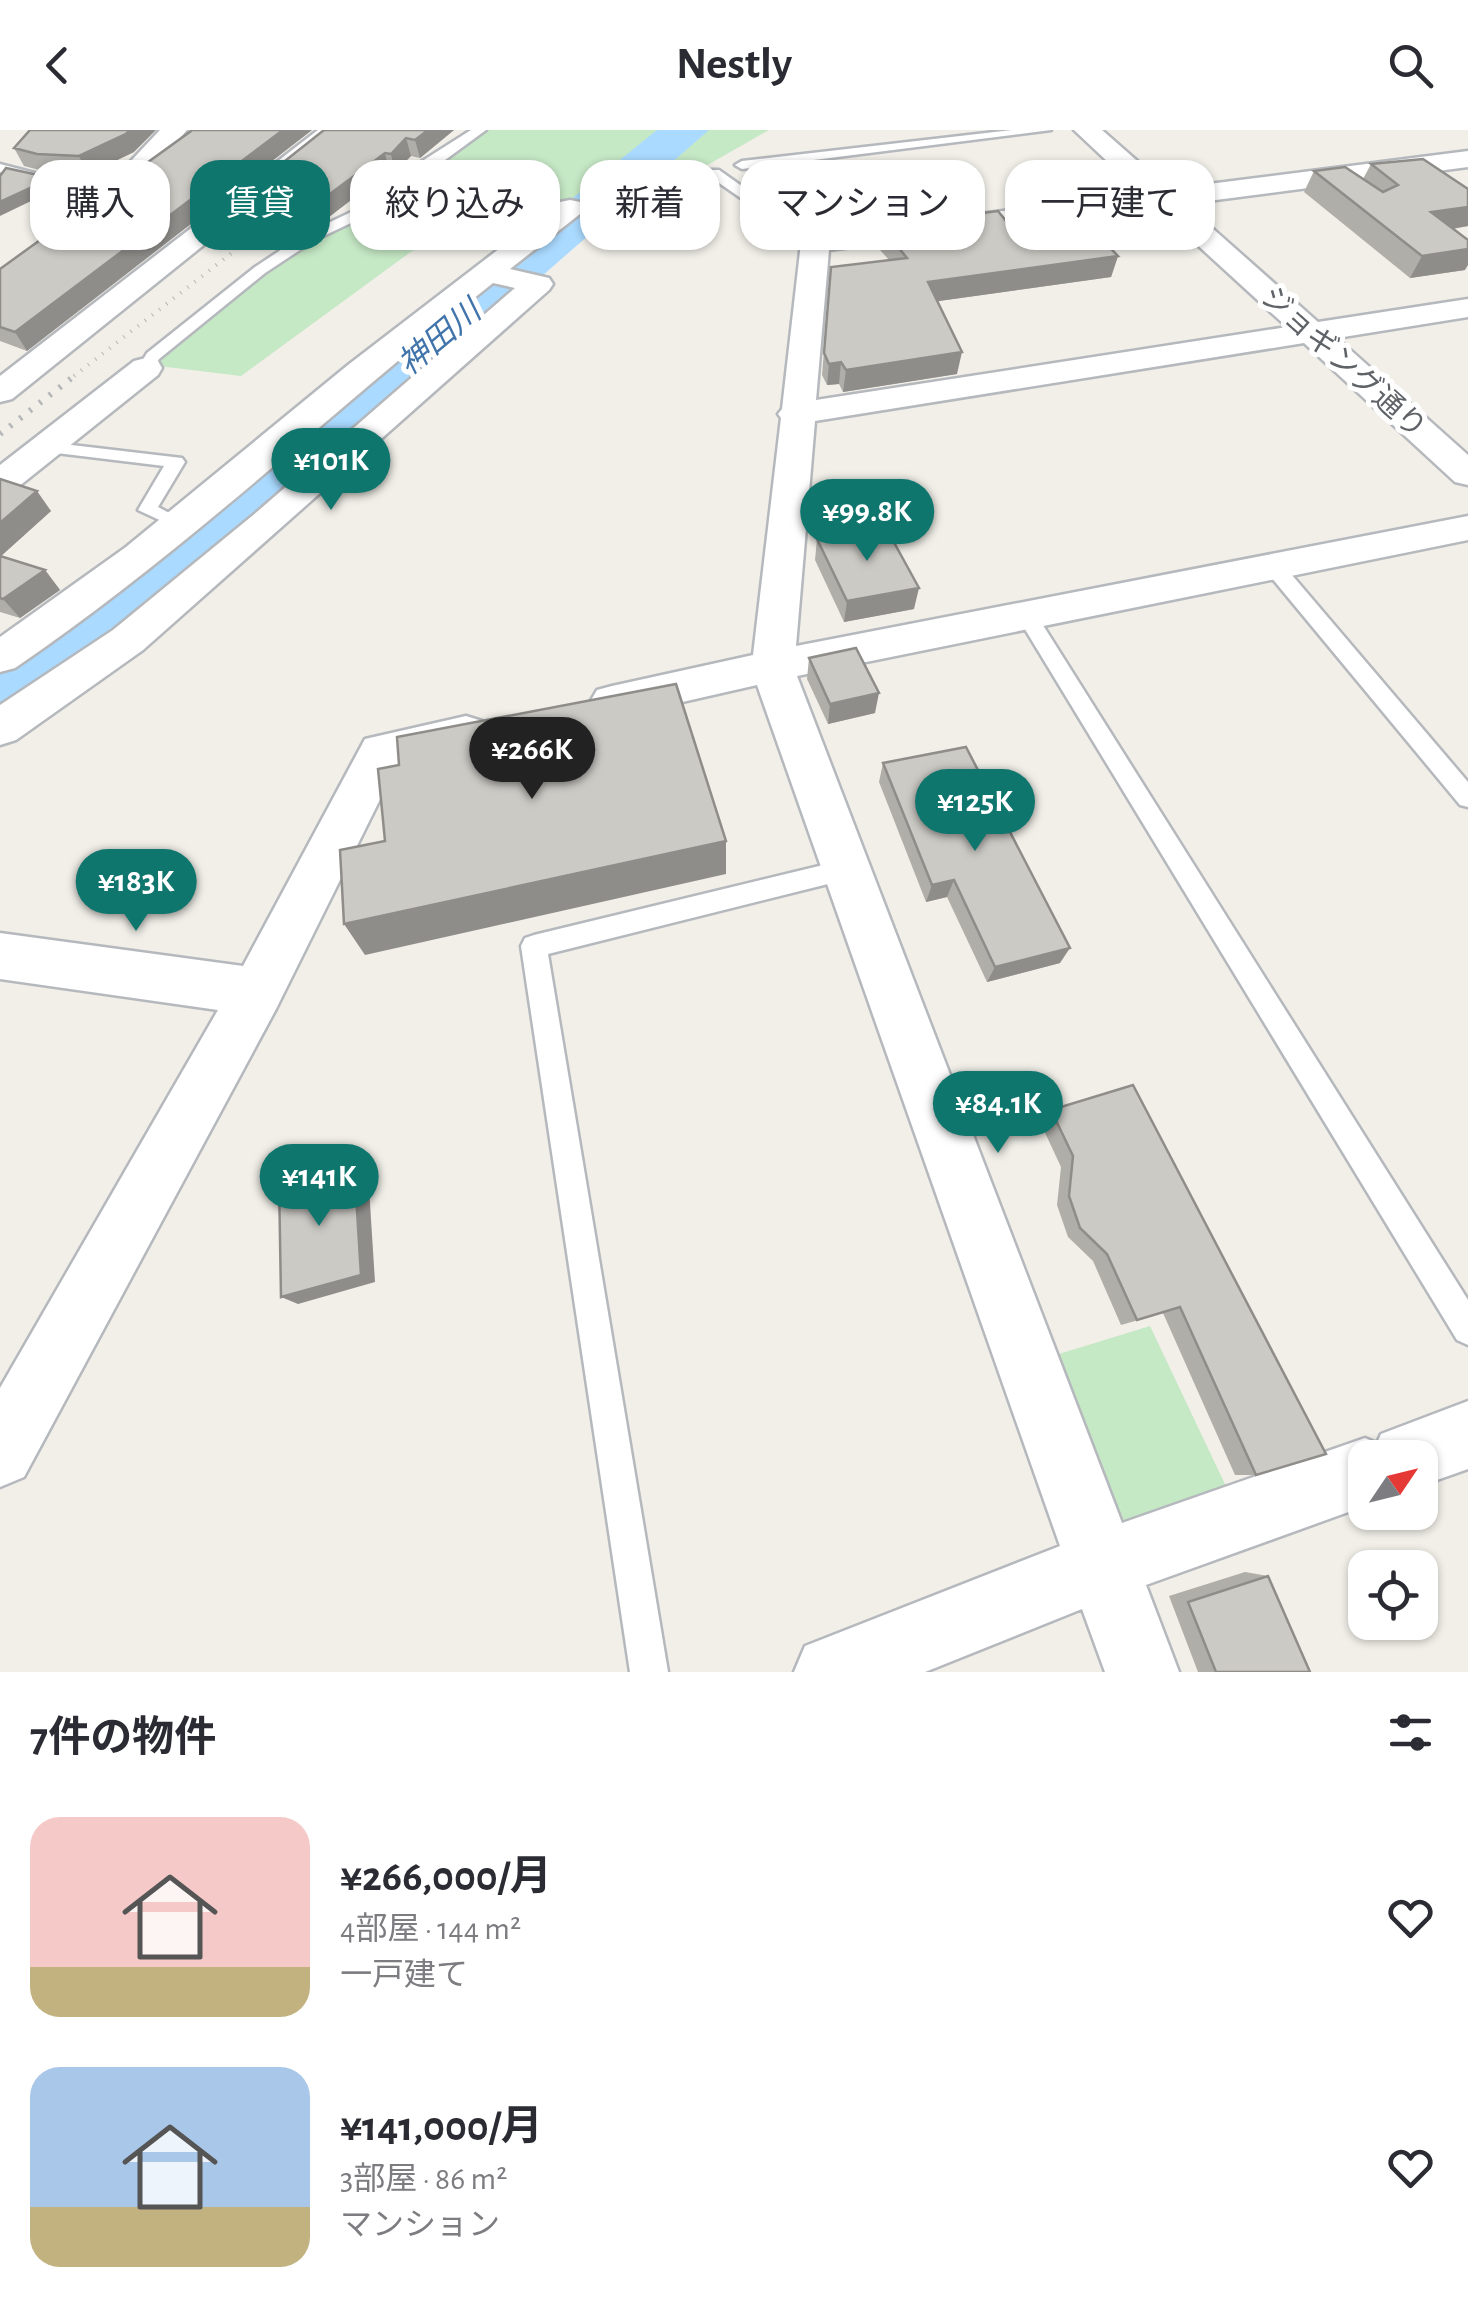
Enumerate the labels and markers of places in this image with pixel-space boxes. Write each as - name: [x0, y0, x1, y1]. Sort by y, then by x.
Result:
- pin: ¥101K: [261, 428, 401, 513]
- pin: ¥99.8K: [786, 479, 948, 564]
- pin: ¥266K: [462, 717, 602, 802]
- pin: ¥125K: [905, 769, 1045, 854]
- pin: ¥183K: [66, 849, 206, 934]
- pin: ¥84.1K: [917, 1071, 1079, 1156]
- pin: ¥141K: [249, 1144, 389, 1229]

